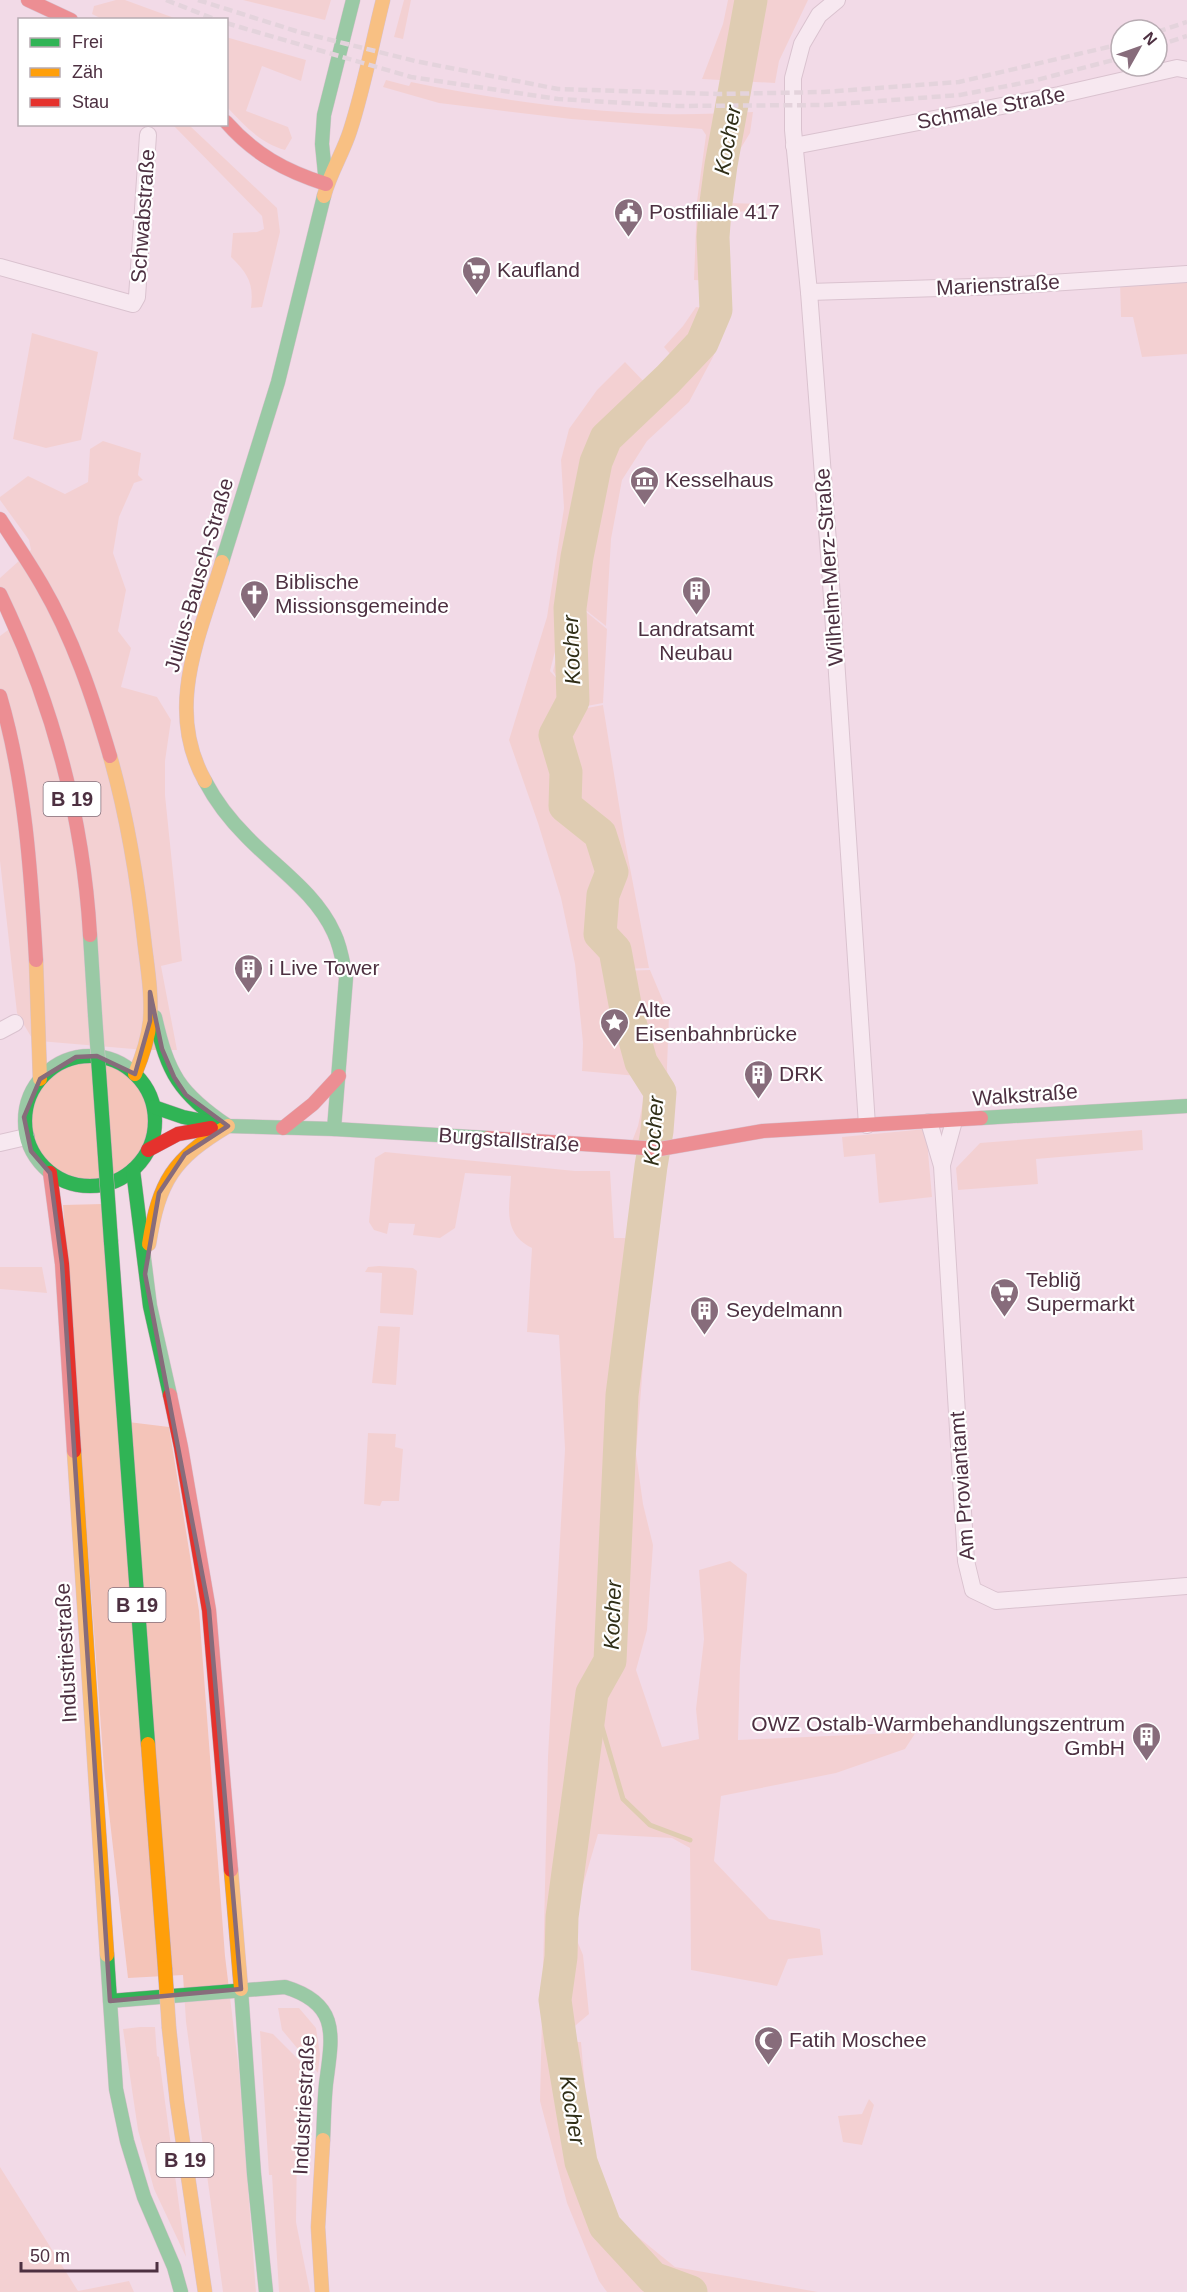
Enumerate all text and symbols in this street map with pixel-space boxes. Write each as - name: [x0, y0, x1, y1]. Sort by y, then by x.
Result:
- legend: [18, 18, 228, 126]
- north arrow: [1109, 18, 1169, 78]
- text: N: [1140, 29, 1160, 49]
- text: Frei: [72, 32, 103, 52]
- text: Zäh: [72, 62, 103, 82]
- street label: Schmale Straße: [915, 82, 1067, 133]
- text: Stau: [72, 92, 109, 112]
- water label: Kocher: [709, 102, 746, 177]
- street label: Schwabstraße: [126, 148, 159, 284]
- public building icon: Postfiliale 417: [612, 196, 644, 238]
- place label: Postfiliale 417: [649, 200, 780, 223]
- supermarket icon: Kaufland: [460, 254, 492, 296]
- place label: Kaufland: [497, 258, 580, 281]
- street label: Marienstraße: [936, 270, 1060, 299]
- museum icon: Kesselhaus: [628, 464, 660, 506]
- street label: Wilhelm-Merz-Straße: [810, 467, 847, 667]
- place label: Kesselhaus: [665, 468, 774, 491]
- street label: Julius-Bausch-Straße: [160, 475, 237, 675]
- place label: Biblische Missionsgemeinde: [275, 570, 449, 617]
- building icon: Landratsamt Neubau: [680, 574, 712, 616]
- church icon: Biblische Missionsgemeinde: [238, 578, 270, 620]
- water label: Kocher: [558, 613, 585, 685]
- place label: Landratsamt Neubau: [638, 617, 755, 664]
- road number: B 19: [44, 782, 100, 816]
- building icon: i Live Tower: [232, 952, 264, 994]
- place label: i Live Tower: [269, 956, 380, 979]
- place label: Alte Eisenbahnbrücke: [635, 998, 797, 1045]
- place icon: Alte Eisenbahnbrücke: [598, 1006, 630, 1048]
- building icon: DRK: [742, 1058, 774, 1100]
- place label: DRK: [779, 1062, 823, 1085]
- street label: Walkstraße: [972, 1079, 1078, 1110]
- water label: Kocher: [639, 1094, 669, 1167]
- street label: Burgstallstraße: [438, 1123, 580, 1156]
- place label: Tebliğ Supermarkt: [1026, 1268, 1135, 1315]
- supermarket icon: Tebliğ Supermarkt: [989, 1276, 1021, 1318]
- building icon: Seydelmann: [689, 1294, 721, 1336]
- place label: Seydelmann: [726, 1298, 843, 1321]
- street label: Am Proviantamt: [945, 1411, 978, 1561]
- water label: Kocher: [599, 1578, 626, 1650]
- street label: Industriestraße: [50, 1582, 81, 1724]
- road number: B 19: [108, 1588, 166, 1622]
- place label: OWZ Ostalb-Warmbehandlungszentrum GmbH: [751, 1712, 1125, 1759]
- building icon: OWZ Ostalb-Warmbehandlungszentrum GmbH: [1130, 1720, 1162, 1762]
- mosque icon: Fatih Moschee: [752, 2024, 784, 2066]
- place label: Fatih Moschee: [789, 2028, 927, 2051]
- street label: Industriestraße: [288, 2034, 319, 2176]
- water label: Kocher: [555, 2074, 591, 2148]
- road number: B 19: [156, 2143, 213, 2177]
- scale bar: [21, 2235, 158, 2273]
- text: 50 m: [30, 2246, 70, 2266]

